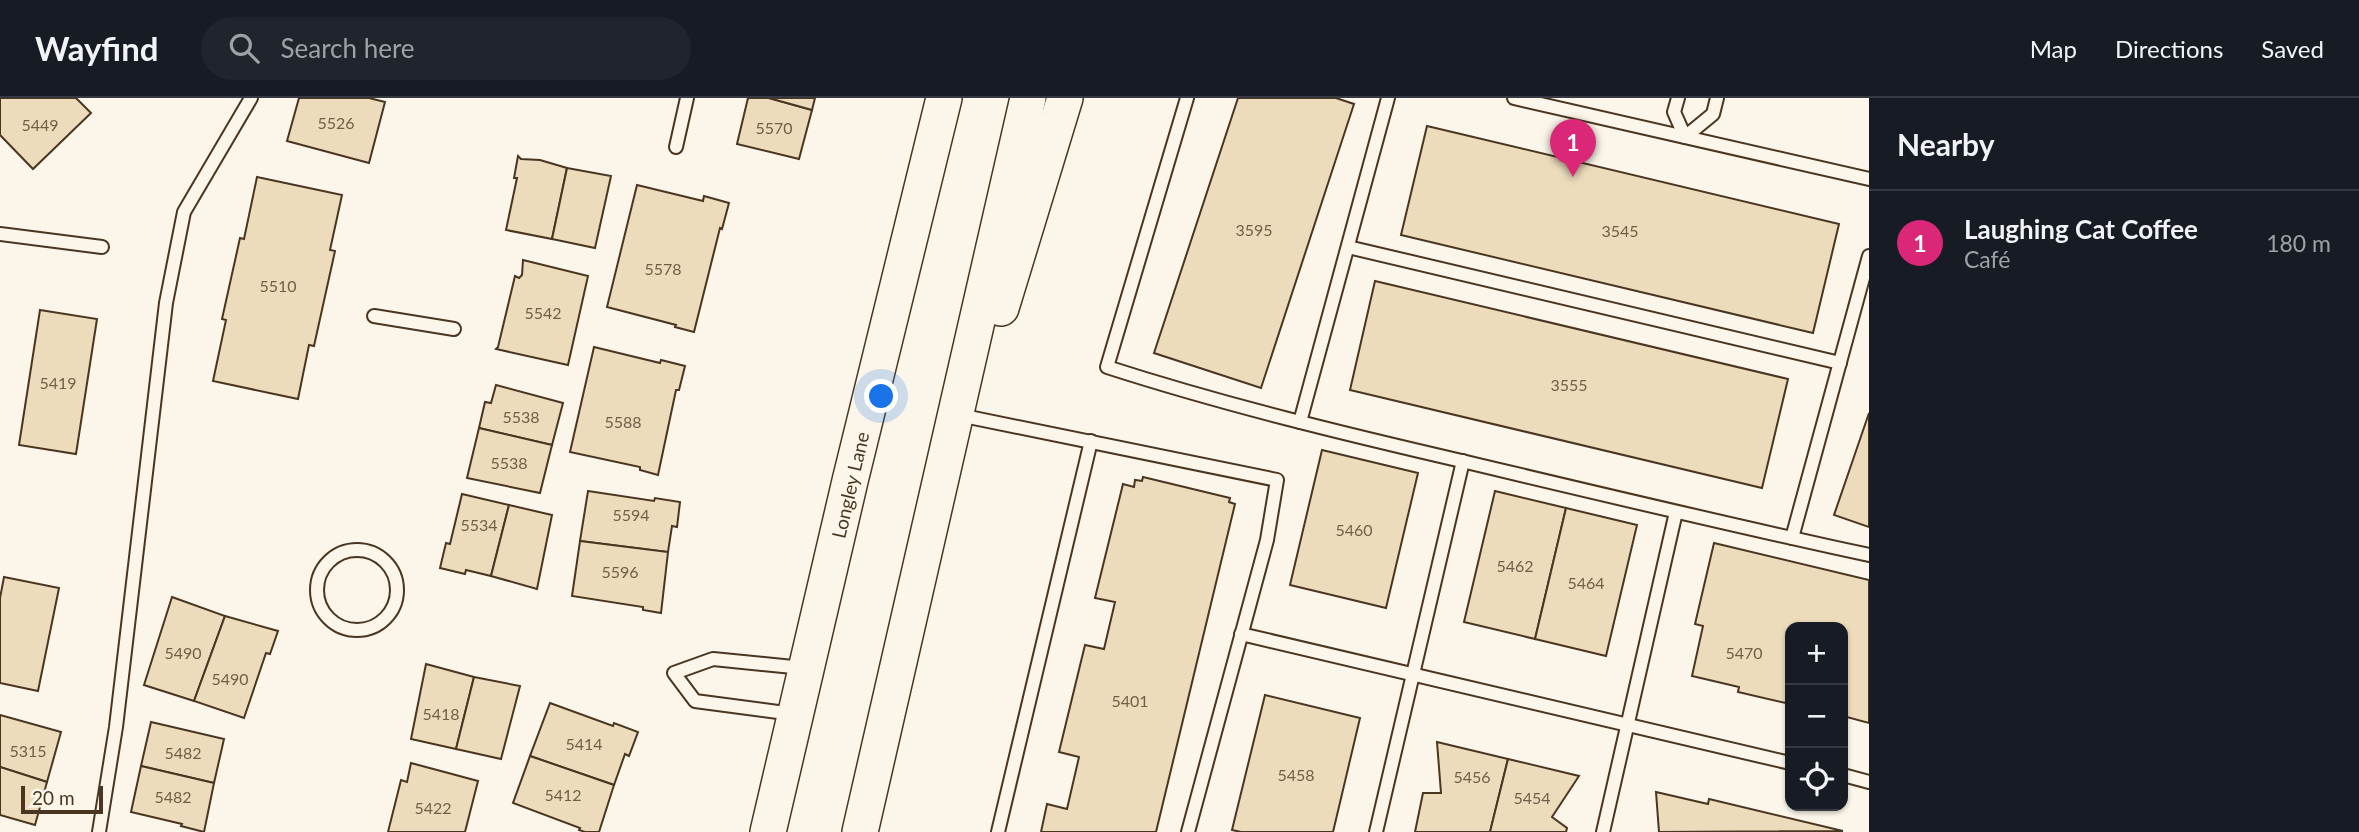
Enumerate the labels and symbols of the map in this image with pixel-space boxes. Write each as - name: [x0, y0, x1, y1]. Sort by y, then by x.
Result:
- house number: 5526: [317, 113, 355, 132]
- house number: 5449: [21, 115, 59, 134]
- house number: 5570: [755, 118, 793, 137]
- pin: 1: [1550, 119, 1596, 177]
- house number: 3595: [1235, 220, 1273, 239]
- house number: 3545: [1601, 221, 1639, 240]
- house number: 5578: [644, 259, 682, 278]
- house number: 5510: [259, 276, 297, 295]
- house number: 5542: [524, 303, 562, 322]
- house number: 5419: [39, 373, 77, 392]
- house number: 3555: [1550, 375, 1588, 394]
- your location: [864, 379, 898, 413]
- house number: 5538: [502, 407, 540, 426]
- house number: 5588: [604, 412, 642, 431]
- street label: Longley Lane: [827, 429, 873, 541]
- house number: 5538: [490, 453, 528, 472]
- house number: 5594: [612, 505, 650, 524]
- house number: 5534: [460, 515, 498, 534]
- house number: 5460: [1335, 520, 1373, 539]
- house number: 5462: [1496, 556, 1534, 575]
- house number: 5596: [601, 562, 639, 581]
- house number: 5464: [1567, 573, 1605, 592]
- house number: 5490: [164, 643, 202, 662]
- house number: 5470: [1725, 643, 1763, 662]
- house number: 5490: [211, 669, 249, 688]
- house number: 5401: [1111, 691, 1149, 710]
- house number: 5418: [422, 704, 460, 723]
- house number: 5414: [565, 734, 603, 753]
- house number: 5315: [9, 741, 47, 760]
- house number: 5482: [164, 743, 202, 762]
- house number: 5458: [1277, 765, 1315, 784]
- house number: 5456: [1453, 767, 1491, 786]
- scale bar: [21, 783, 103, 815]
- house number: 5412: [544, 785, 582, 804]
- house number: 5482: [154, 787, 192, 806]
- house number: 5454: [1513, 788, 1551, 807]
- house number: 5422: [414, 798, 452, 817]

